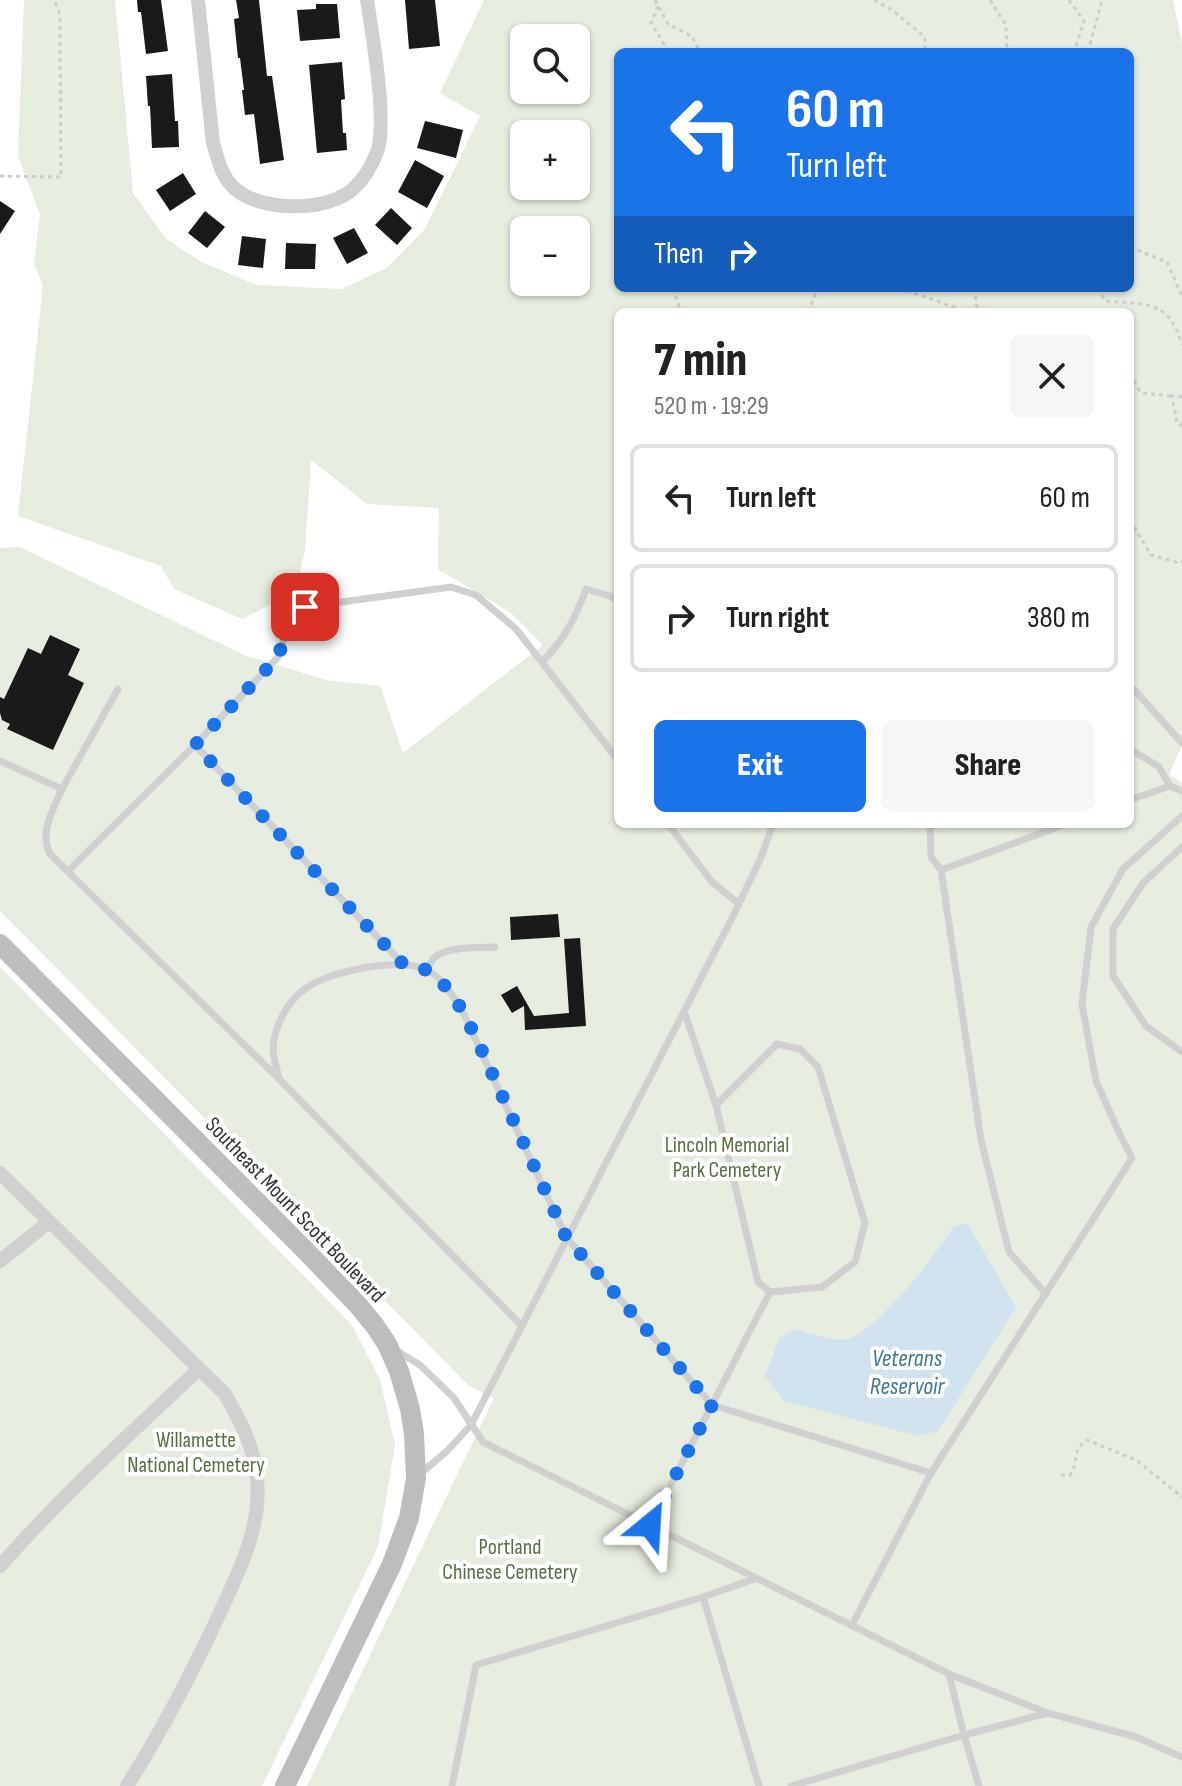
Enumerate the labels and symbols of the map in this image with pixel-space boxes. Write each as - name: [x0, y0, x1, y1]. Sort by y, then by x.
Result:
- pin: [271, 573, 339, 641]
- street label: Southeast Mount Scott Boulevard: [199, 1112, 391, 1308]
- park label: Lincoln Memorial Park Cemetery: [665, 1132, 789, 1184]
- water label: Veterans Reservoir: [870, 1344, 945, 1401]
- park label: Willamette National Cemetery: [127, 1427, 265, 1479]
- position arrow: [608, 1483, 692, 1567]
- park label: Portland Chinese Cemetery: [442, 1534, 578, 1586]

